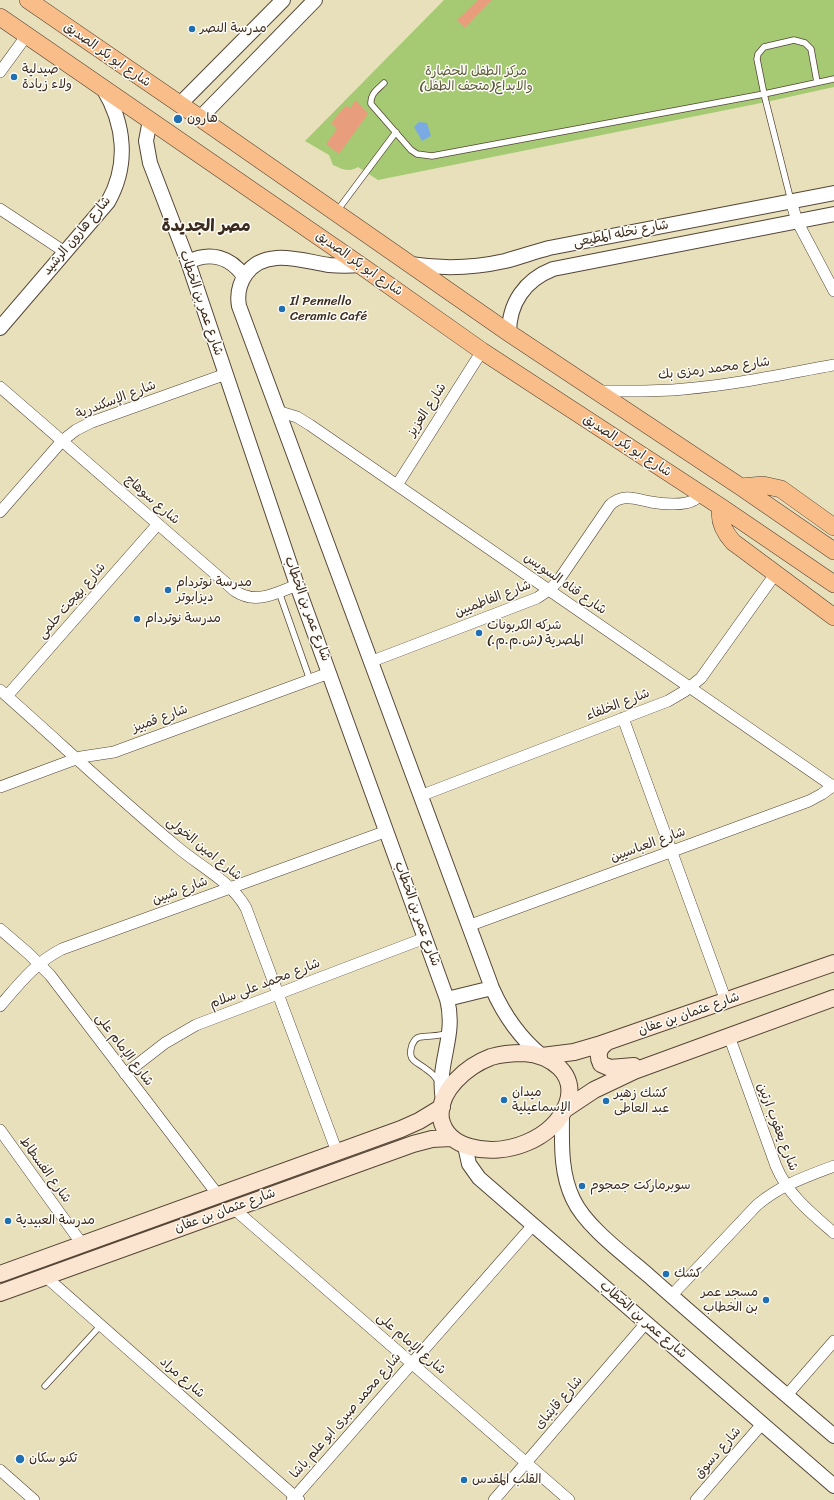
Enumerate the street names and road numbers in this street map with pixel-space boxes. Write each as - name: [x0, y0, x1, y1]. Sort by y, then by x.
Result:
- street label: شارع ابو بكر الصديق: [60, 19, 154, 91]
- street label: شارع هارون الرشيد: [39, 193, 115, 279]
- street label: شارع نخله المطيعى: [572, 217, 670, 251]
- street label: شارع ابو بكر الصديق: [312, 228, 406, 300]
- street label: شارع عمر بن الخطاب: [176, 248, 226, 358]
- street label: شارع محمد رمزى بك: [657, 354, 771, 384]
- street label: شارع الإسكندرية: [74, 378, 158, 422]
- street label: شارع العزيز: [404, 380, 450, 440]
- street label: شارع ابو بكر الصديق: [580, 411, 674, 481]
- street label: شارع سوهاج: [121, 472, 183, 528]
- street label: شارع قناه السويس: [521, 550, 609, 618]
- street label: شارع عمر بن الخطاب: [281, 554, 333, 664]
- street label: شارع بهجت حلمى: [35, 560, 109, 642]
- street label: شارع الفاطميين: [453, 577, 533, 621]
- street label: شارع الخلفاء: [584, 686, 652, 724]
- street label: شارع قمبيز: [130, 702, 190, 736]
- street label: شارع امين الخولى: [163, 814, 245, 884]
- street label: شارع العباسيين: [608, 824, 688, 866]
- street label: شارع عمر بن الخطاب: [391, 859, 443, 969]
- street label: شارع شبين: [150, 874, 210, 908]
- street label: شارع محمد على سلام: [207, 956, 323, 1012]
- street label: شارع عثمان بن عفان: [636, 989, 742, 1039]
- street label: شارع الإمام على: [92, 1011, 156, 1089]
- street label: شارع يعقوب ارتين: [753, 1081, 801, 1173]
- street label: شارع الفسطاط: [16, 1134, 74, 1206]
- street label: شارع عثمان بن عفان: [172, 1185, 278, 1237]
- street label: شارع عمر بن الخطاب: [596, 1278, 690, 1362]
- street label: شارع الإمام على: [373, 1310, 449, 1378]
- street label: شارع محمد صبرى ابو علم باشا: [287, 1350, 405, 1482]
- street label: شارع مراد: [156, 1354, 208, 1402]
- street label: شارع قايتباى: [532, 1373, 586, 1433]
- street label: شارع دسوق: [691, 1424, 745, 1482]

